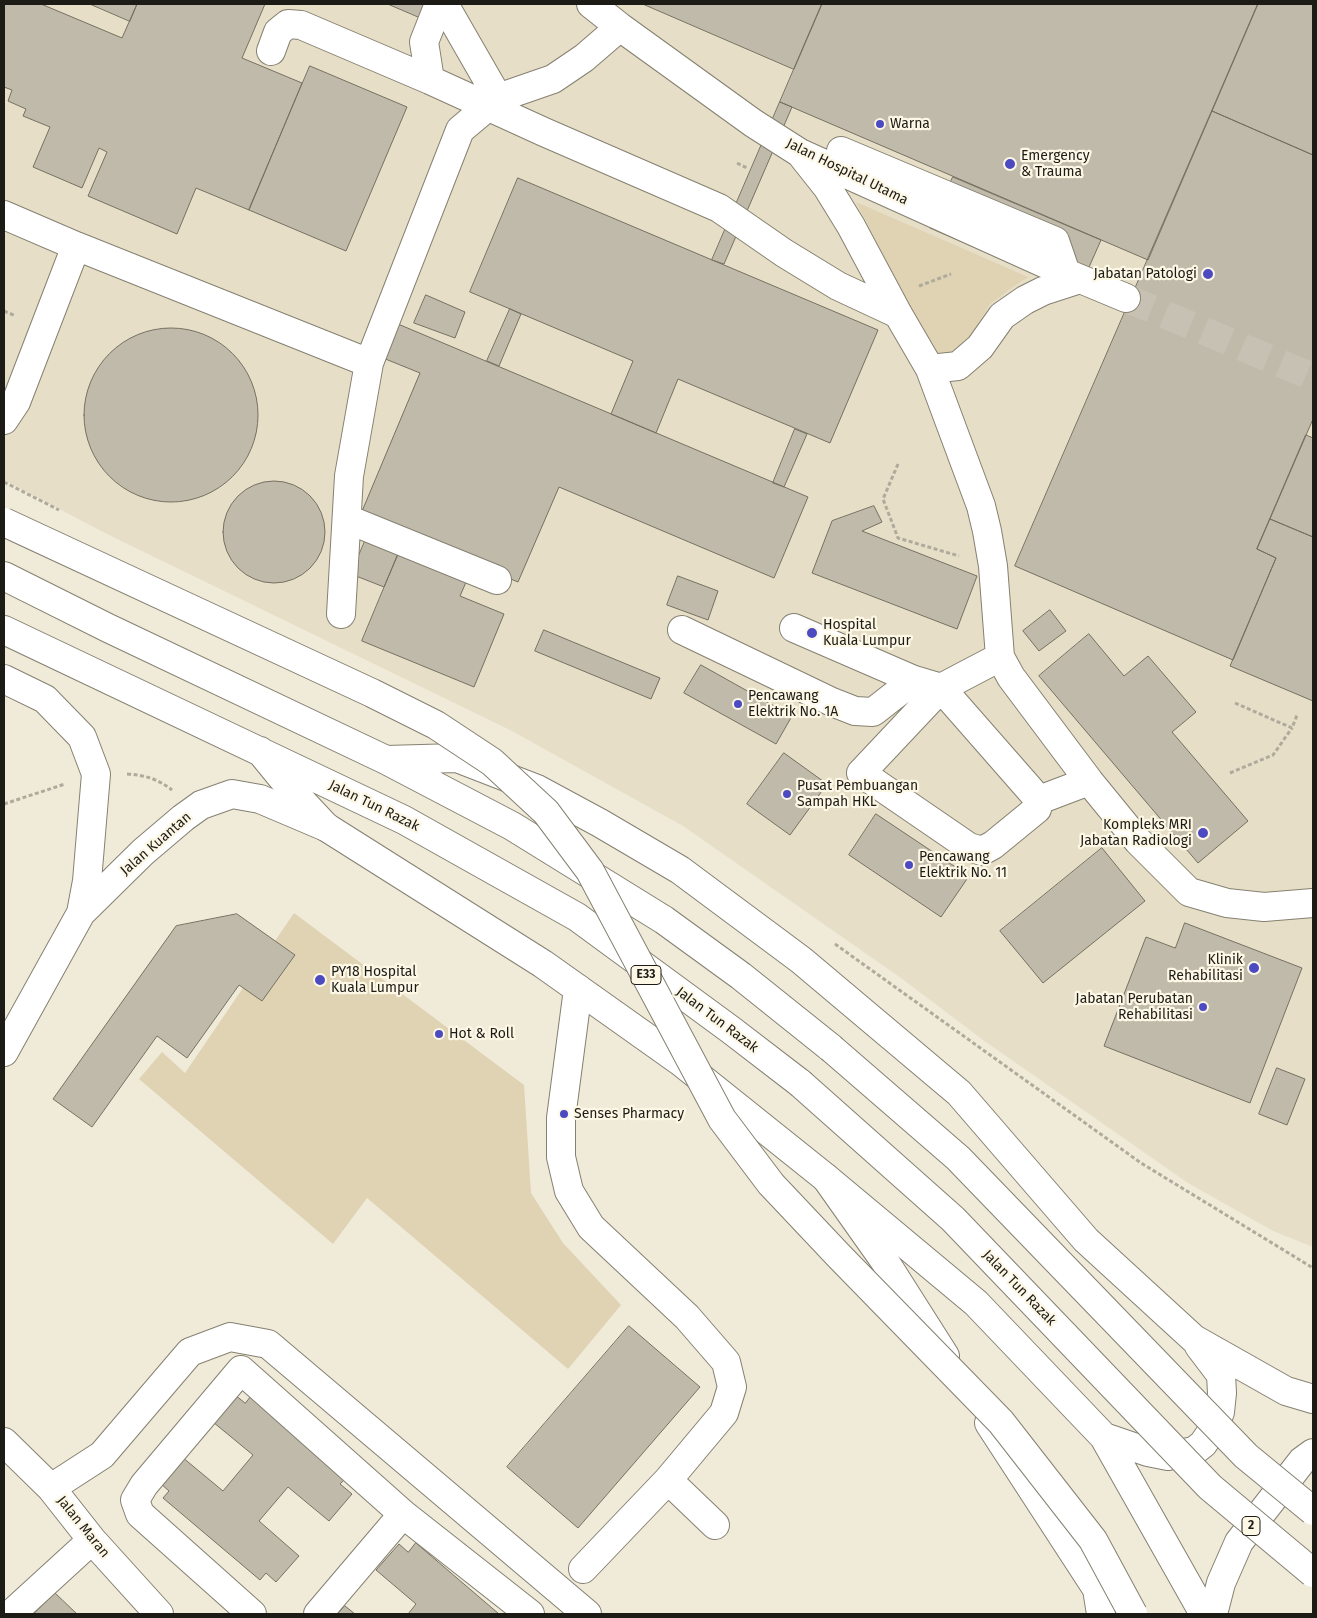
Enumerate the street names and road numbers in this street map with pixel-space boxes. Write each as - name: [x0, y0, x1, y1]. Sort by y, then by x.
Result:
- street label: Jalan Hospital Utama: [783, 135, 911, 209]
- street label: Jalan Tun Razak: [326, 777, 422, 835]
- street label: Jalan Kuantan: [117, 809, 195, 879]
- road number: E33: [631, 966, 661, 984]
- street label: Jalan Tun Razak: [673, 984, 761, 1056]
- street label: Jalan Tun Razak: [979, 1247, 1059, 1329]
- street label: Jalan Maran: [53, 1493, 113, 1561]
- road number: 2: [1242, 1516, 1260, 1535]

